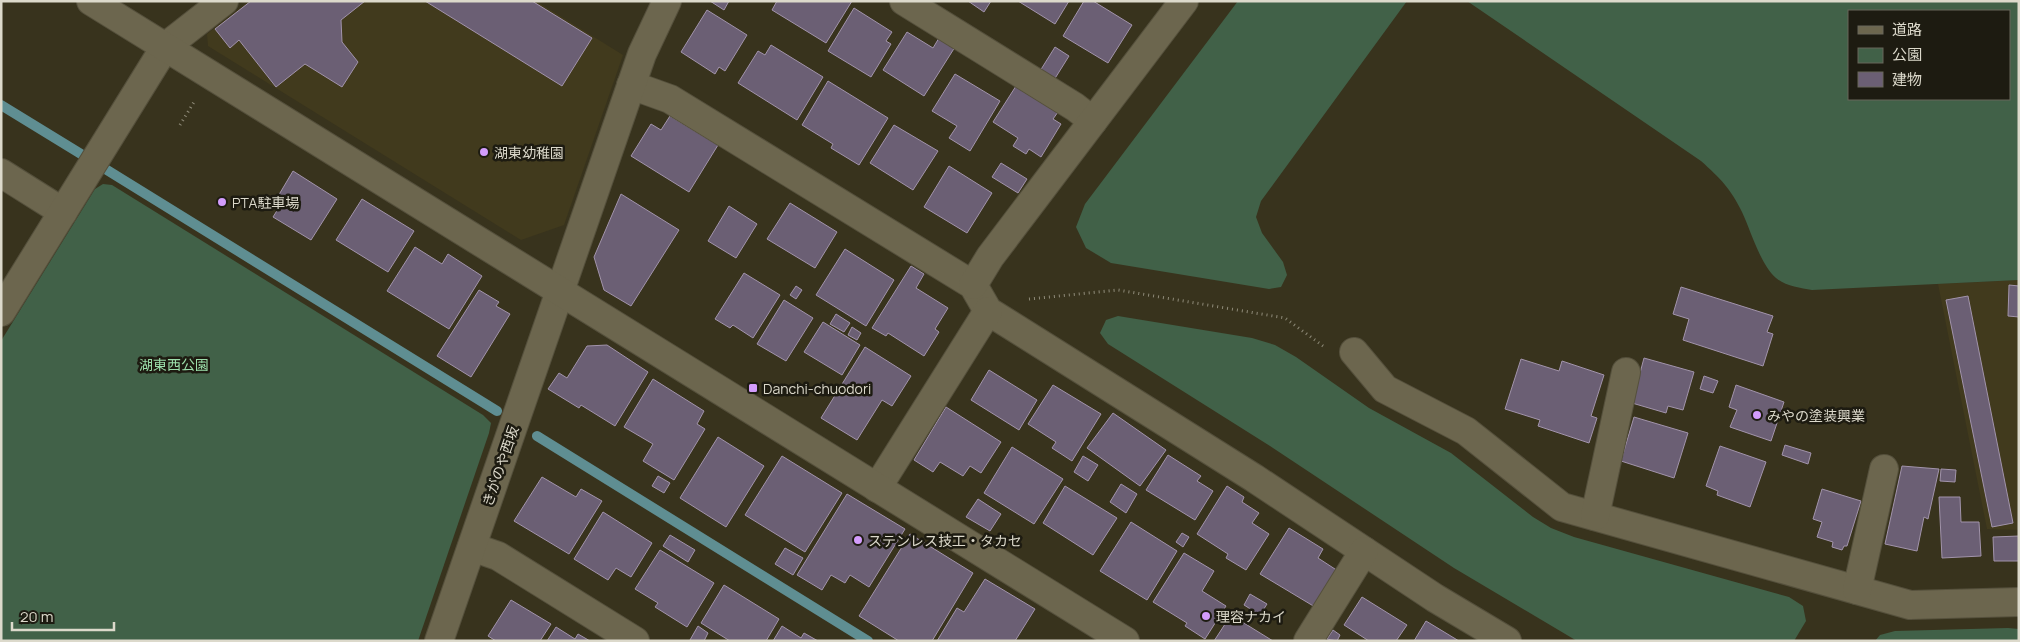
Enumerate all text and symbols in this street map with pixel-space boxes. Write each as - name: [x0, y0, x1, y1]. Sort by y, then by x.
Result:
- legend: [1848, 10, 2010, 100]
- text: 道路: [1892, 19, 1922, 40]
- text: 公園: [1892, 44, 1922, 65]
- text: 建物: [1892, 69, 1922, 90]
- place label: 湖東幼稚園: [494, 143, 564, 162]
- marker: 湖東幼稚園: [478, 146, 490, 158]
- place label: PTA駐車場: [232, 193, 299, 212]
- marker: PTA駐車場: [216, 196, 228, 208]
- park label: 湖東西公園: [139, 355, 209, 374]
- place label: Danchi-chuodori: [763, 379, 871, 398]
- marker: Danchi-chuodori: [747, 382, 759, 394]
- place label: みやの塗装興業: [1767, 406, 1865, 425]
- marker: みやの塗装興業: [1751, 409, 1763, 421]
- street label: きがのや西坂: [477, 423, 523, 509]
- place label: ステンレス技工・タカセ: [868, 531, 1022, 550]
- marker: ステンレス技工・タカセ: [852, 534, 864, 546]
- scale bar: [12, 600, 115, 632]
- text: 20 m: [20, 606, 53, 627]
- place label: 理容ナカイ: [1216, 607, 1286, 626]
- marker: 理容ナカイ: [1200, 610, 1212, 622]

